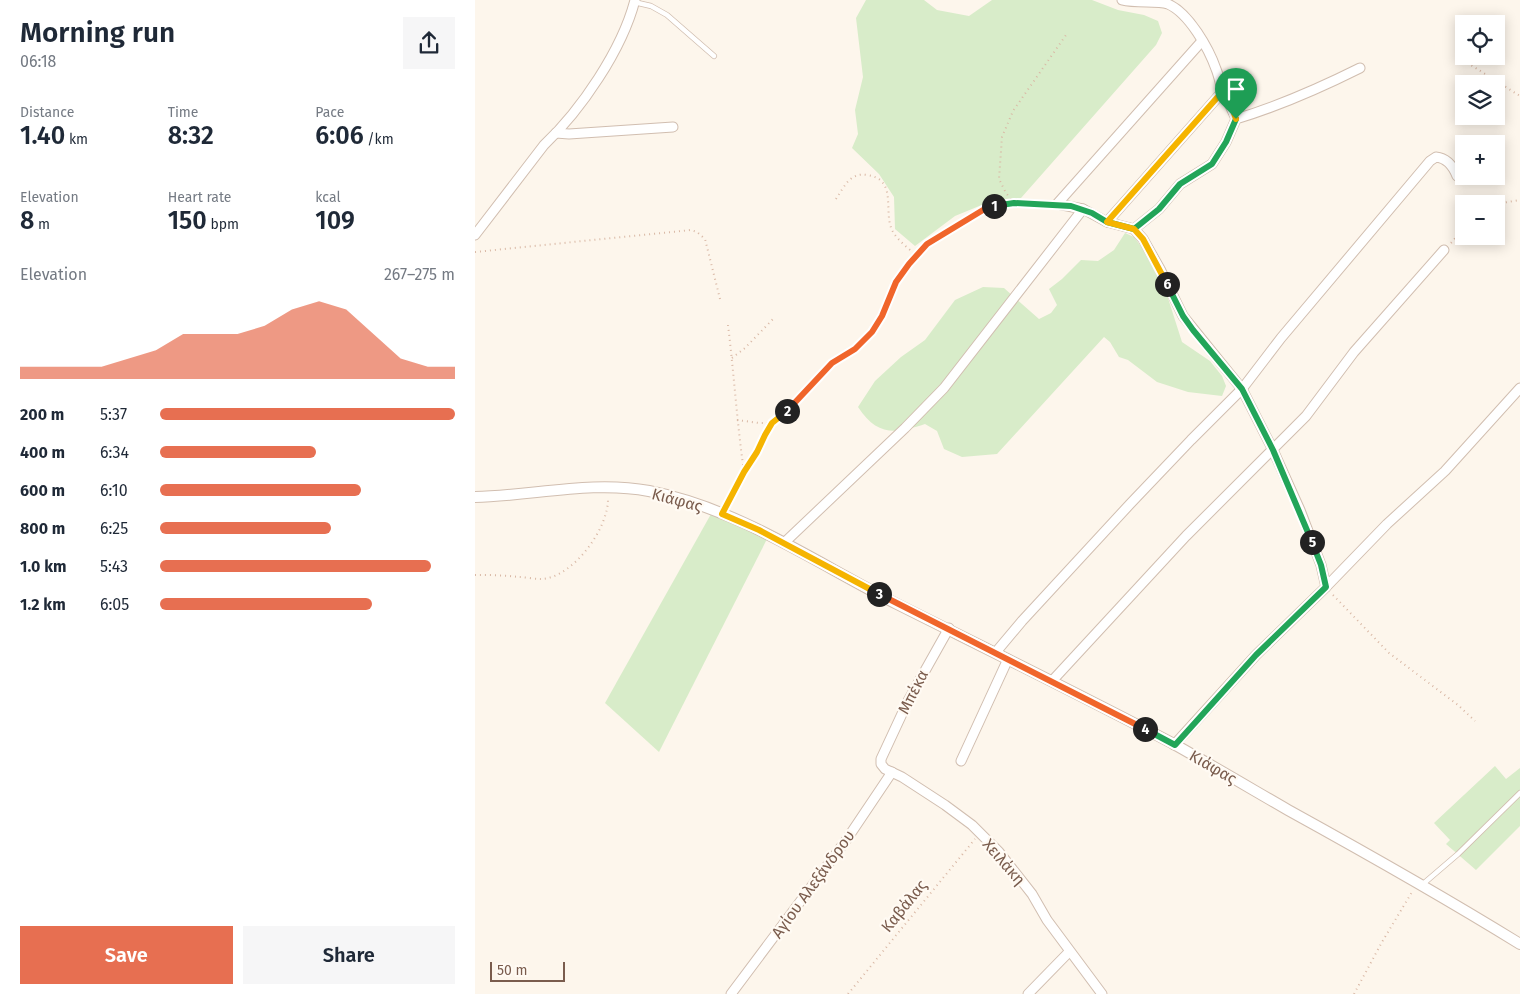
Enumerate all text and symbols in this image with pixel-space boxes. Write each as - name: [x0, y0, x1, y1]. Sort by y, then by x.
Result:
- map controls: [1455, 15, 1505, 245]
- button: locate: [1455, 15, 1505, 65]
- text: Morning run: [20, 16, 175, 49]
- button: share: [403, 17, 455, 69]
- text: 06:18: [20, 52, 56, 71]
- pin: [1215, 68, 1257, 119]
- icon: arrive: [1222, 75, 1250, 103]
- button: layers: [1455, 75, 1505, 125]
- text: Distance: [20, 104, 74, 121]
- text: Time: [168, 104, 198, 121]
- text: Pace: [315, 104, 344, 121]
- text: 1.40: [20, 121, 65, 151]
- text: 8:32: [168, 121, 214, 151]
- text: 6:06: [315, 121, 364, 151]
- text: km: [65, 131, 88, 148]
- text: /km: [364, 131, 394, 148]
- button: +: [1455, 135, 1505, 185]
- text: Elevation: [20, 189, 79, 206]
- text: Heart rate: [168, 189, 231, 206]
- text: kcal: [315, 189, 341, 206]
- pin: 1: [981, 194, 1007, 218]
- button: −: [1455, 195, 1505, 245]
- text: 1: [991, 198, 998, 215]
- text: 8: [20, 206, 34, 236]
- text: 150: [168, 206, 207, 236]
- text: 109: [315, 206, 355, 236]
- text: m: [34, 216, 50, 233]
- text: bpm: [207, 216, 239, 233]
- text: Elevation: [20, 265, 87, 284]
- text: 267–275 m: [384, 265, 455, 284]
- pin: 6: [1155, 272, 1179, 296]
- text: 6: [1164, 276, 1171, 293]
- pin: 2: [775, 398, 799, 424]
- text: 2: [784, 403, 791, 420]
- text: 200 m: [20, 405, 64, 424]
- text: 5:37: [100, 405, 127, 424]
- text: 400 m: [20, 443, 65, 462]
- text: 6:34: [100, 443, 129, 462]
- text: 600 m: [20, 481, 65, 500]
- text: 6:10: [100, 481, 128, 500]
- street label: Κιάφας: [650, 484, 705, 516]
- text: 800 m: [20, 519, 65, 538]
- text: 6:25: [100, 519, 128, 538]
- pin: 5: [1299, 530, 1325, 554]
- text: 5: [1309, 534, 1316, 551]
- text: 1.0 km: [20, 557, 67, 576]
- text: 5:43: [100, 557, 128, 576]
- pin: 3: [867, 582, 891, 606]
- text: 3: [876, 586, 883, 603]
- text: 1.2 km: [20, 595, 66, 614]
- text: 6:05: [100, 595, 129, 614]
- street label: Μπέκα: [894, 667, 932, 717]
- pin: 4: [1133, 716, 1157, 742]
- text: 4: [1142, 721, 1149, 738]
- street label: Κιάφας: [1186, 746, 1241, 788]
- street label: Αγίου Αλεξάνδρου: [767, 826, 859, 942]
- street label: Χειλάκη: [979, 835, 1029, 889]
- street label: Καβάλας: [877, 875, 931, 936]
- button: Save: [20, 926, 233, 984]
- button: Share: [243, 926, 455, 984]
- scale bar: [490, 959, 565, 982]
- text: 50 m: [497, 962, 528, 979]

